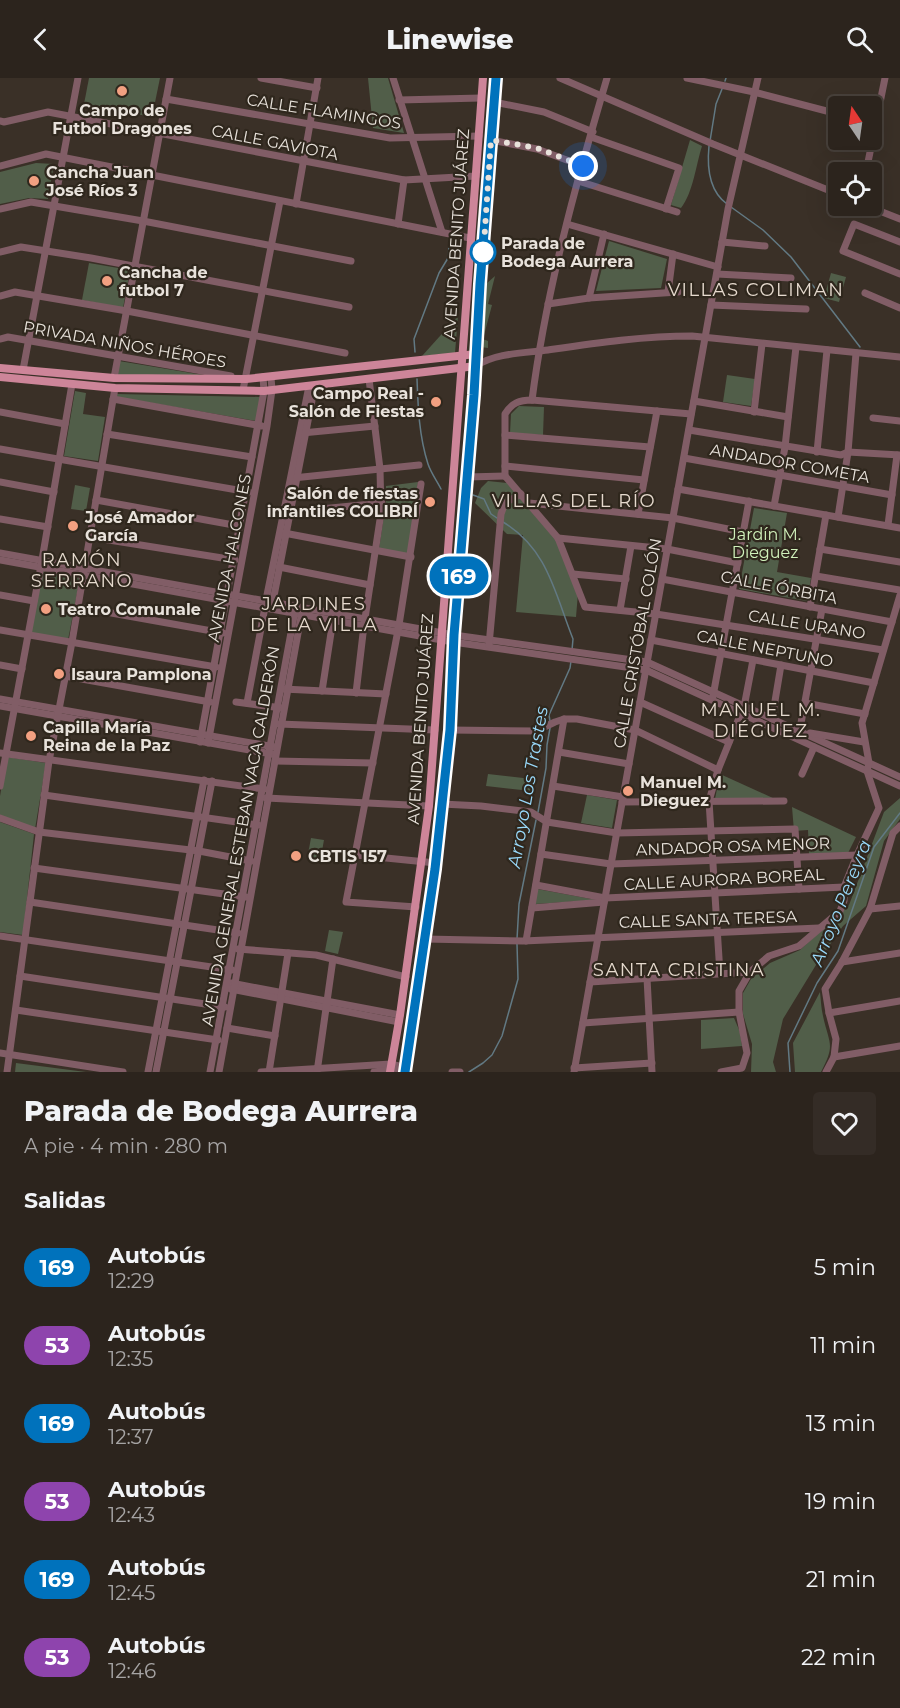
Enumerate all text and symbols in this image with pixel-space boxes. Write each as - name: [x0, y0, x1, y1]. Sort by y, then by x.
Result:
- icon: back: [24, 23, 57, 56]
- text: Linewise: [386, 23, 514, 56]
- icon: search: [843, 23, 876, 56]
- marker: Campo de Futbol Dragones: [115, 84, 129, 98]
- street label: CALLE FLAMINGOS: [245, 90, 403, 133]
- north arrow: [828, 96, 882, 150]
- map controls: [828, 96, 882, 216]
- place label: Campo de Futbol Dragones: [52, 101, 192, 138]
- street label: CALLE GAVIOTA: [210, 121, 340, 164]
- street label: AVENIDA BENITO JUÁREZ: [440, 128, 473, 340]
- your location: [568, 151, 598, 181]
- button: locate: [828, 162, 882, 216]
- place label: Cancha Juan José Ríos 3: [45, 163, 154, 200]
- marker: Cancha Juan José Ríos 3: [27, 174, 41, 188]
- place label: Parada de Bodega Aurrera: [501, 234, 633, 271]
- marker: Parada de Bodega Aurrera: [470, 239, 496, 265]
- place label: Cancha de futbol 7: [119, 263, 208, 300]
- marker: Cancha de futbol 7: [100, 274, 114, 288]
- district label: VILLAS COLIMAN: [668, 279, 844, 301]
- street label: PRIVADA NIÑOS HÉROES: [22, 317, 228, 372]
- place label: Campo Real - Salón de Fiestas: [289, 384, 425, 421]
- marker: Campo Real - Salón de Fiestas: [429, 395, 443, 409]
- street label: ANDADOR COMETA: [709, 440, 872, 487]
- street label: AVENIDA HALCONES: [204, 472, 255, 644]
- place label: Salón de fiestas infantiles COLIBRÍ: [267, 484, 420, 521]
- district label: VILLAS DEL RÍO: [492, 490, 656, 512]
- marker: Salón de fiestas infantiles COLIBRÍ: [423, 495, 437, 509]
- place label: José Amador García: [84, 508, 195, 545]
- marker: José Amador García: [66, 519, 80, 533]
- park label: Jardín M. Dieguez: [728, 525, 801, 562]
- street label: CALLE CRISTÓBAL COLÓN: [610, 537, 665, 750]
- district label: RAMÓN SERRANO: [31, 549, 133, 592]
- line badge: 169: [424, 556, 494, 596]
- text: 169: [442, 564, 477, 589]
- street label: CALLE ÓRBITA: [719, 567, 839, 608]
- district label: JARDINES DE LA VILLA: [250, 593, 378, 636]
- place label: Teatro Comunale: [58, 600, 201, 619]
- marker: Teatro Comunale: [39, 602, 53, 616]
- street label: CALLE URANO: [747, 606, 867, 643]
- street label: AVENIDA BENITO JUÁREZ: [404, 613, 437, 825]
- street label: CALLE NEPTUNO: [695, 626, 835, 671]
- street label: AVENIDA GENERAL ESTEBAN VACA CALDERÓN: [198, 644, 283, 1028]
- place label: Isaura Pamplona: [71, 665, 212, 684]
- marker: Isaura Pamplona: [52, 667, 66, 681]
- district label: MANUEL M. DIÉGUEZ: [701, 699, 821, 742]
- water label: Arroyo Los Trastes: [503, 704, 553, 870]
- place label: Capilla María Reina de la Paz: [43, 718, 170, 755]
- marker: Capilla María Reina de la Paz: [24, 729, 38, 743]
- place label: Manuel M. Dieguez: [640, 773, 726, 810]
- marker: Manuel M. Dieguez: [621, 784, 635, 798]
- street label: ANDADOR OSA MENOR: [636, 834, 830, 859]
- water label: Arroyo Pereyra: [805, 837, 876, 970]
- place label: CBTIS 157: [308, 847, 387, 866]
- marker: CBTIS 157: [289, 849, 303, 863]
- street label: CALLE AURORA BOREAL: [623, 865, 825, 894]
- street label: CALLE SANTA TERESA: [619, 907, 798, 932]
- district label: SANTA CRISTINA: [593, 959, 765, 981]
- button: heart: [813, 1092, 876, 1155]
- text: Parada de Bodega Aurrera: [24, 1094, 418, 1128]
- text: A pie · 4 min · 280 m: [24, 1134, 228, 1158]
- text: Salidas: [24, 1187, 105, 1214]
- text: Autobús: [108, 1242, 205, 1269]
- text: 5 min: [814, 1254, 876, 1281]
- text: 169: [40, 1255, 75, 1280]
- text: 12:29: [108, 1269, 154, 1293]
- text: Autobús: [108, 1320, 205, 1347]
- text: 11 min: [810, 1332, 876, 1359]
- text: 53: [45, 1333, 69, 1358]
- text: 12:35: [108, 1347, 153, 1371]
- text: Autobús: [108, 1398, 205, 1425]
- text: 13 min: [806, 1410, 876, 1437]
- text: 169: [40, 1411, 75, 1436]
- text: 12:37: [108, 1425, 154, 1449]
- text: Autobús: [108, 1476, 205, 1503]
- text: 19 min: [805, 1488, 876, 1515]
- text: 53: [45, 1489, 69, 1514]
- text: 12:43: [108, 1503, 155, 1527]
- text: Autobús: [108, 1554, 205, 1581]
- text: 21 min: [806, 1566, 876, 1593]
- text: 169: [40, 1567, 75, 1592]
- text: 12:45: [108, 1581, 155, 1605]
- text: Autobús: [108, 1632, 205, 1659]
- text: 22 min: [801, 1644, 876, 1671]
- text: 53: [45, 1645, 69, 1670]
- text: 12:46: [108, 1659, 156, 1683]

